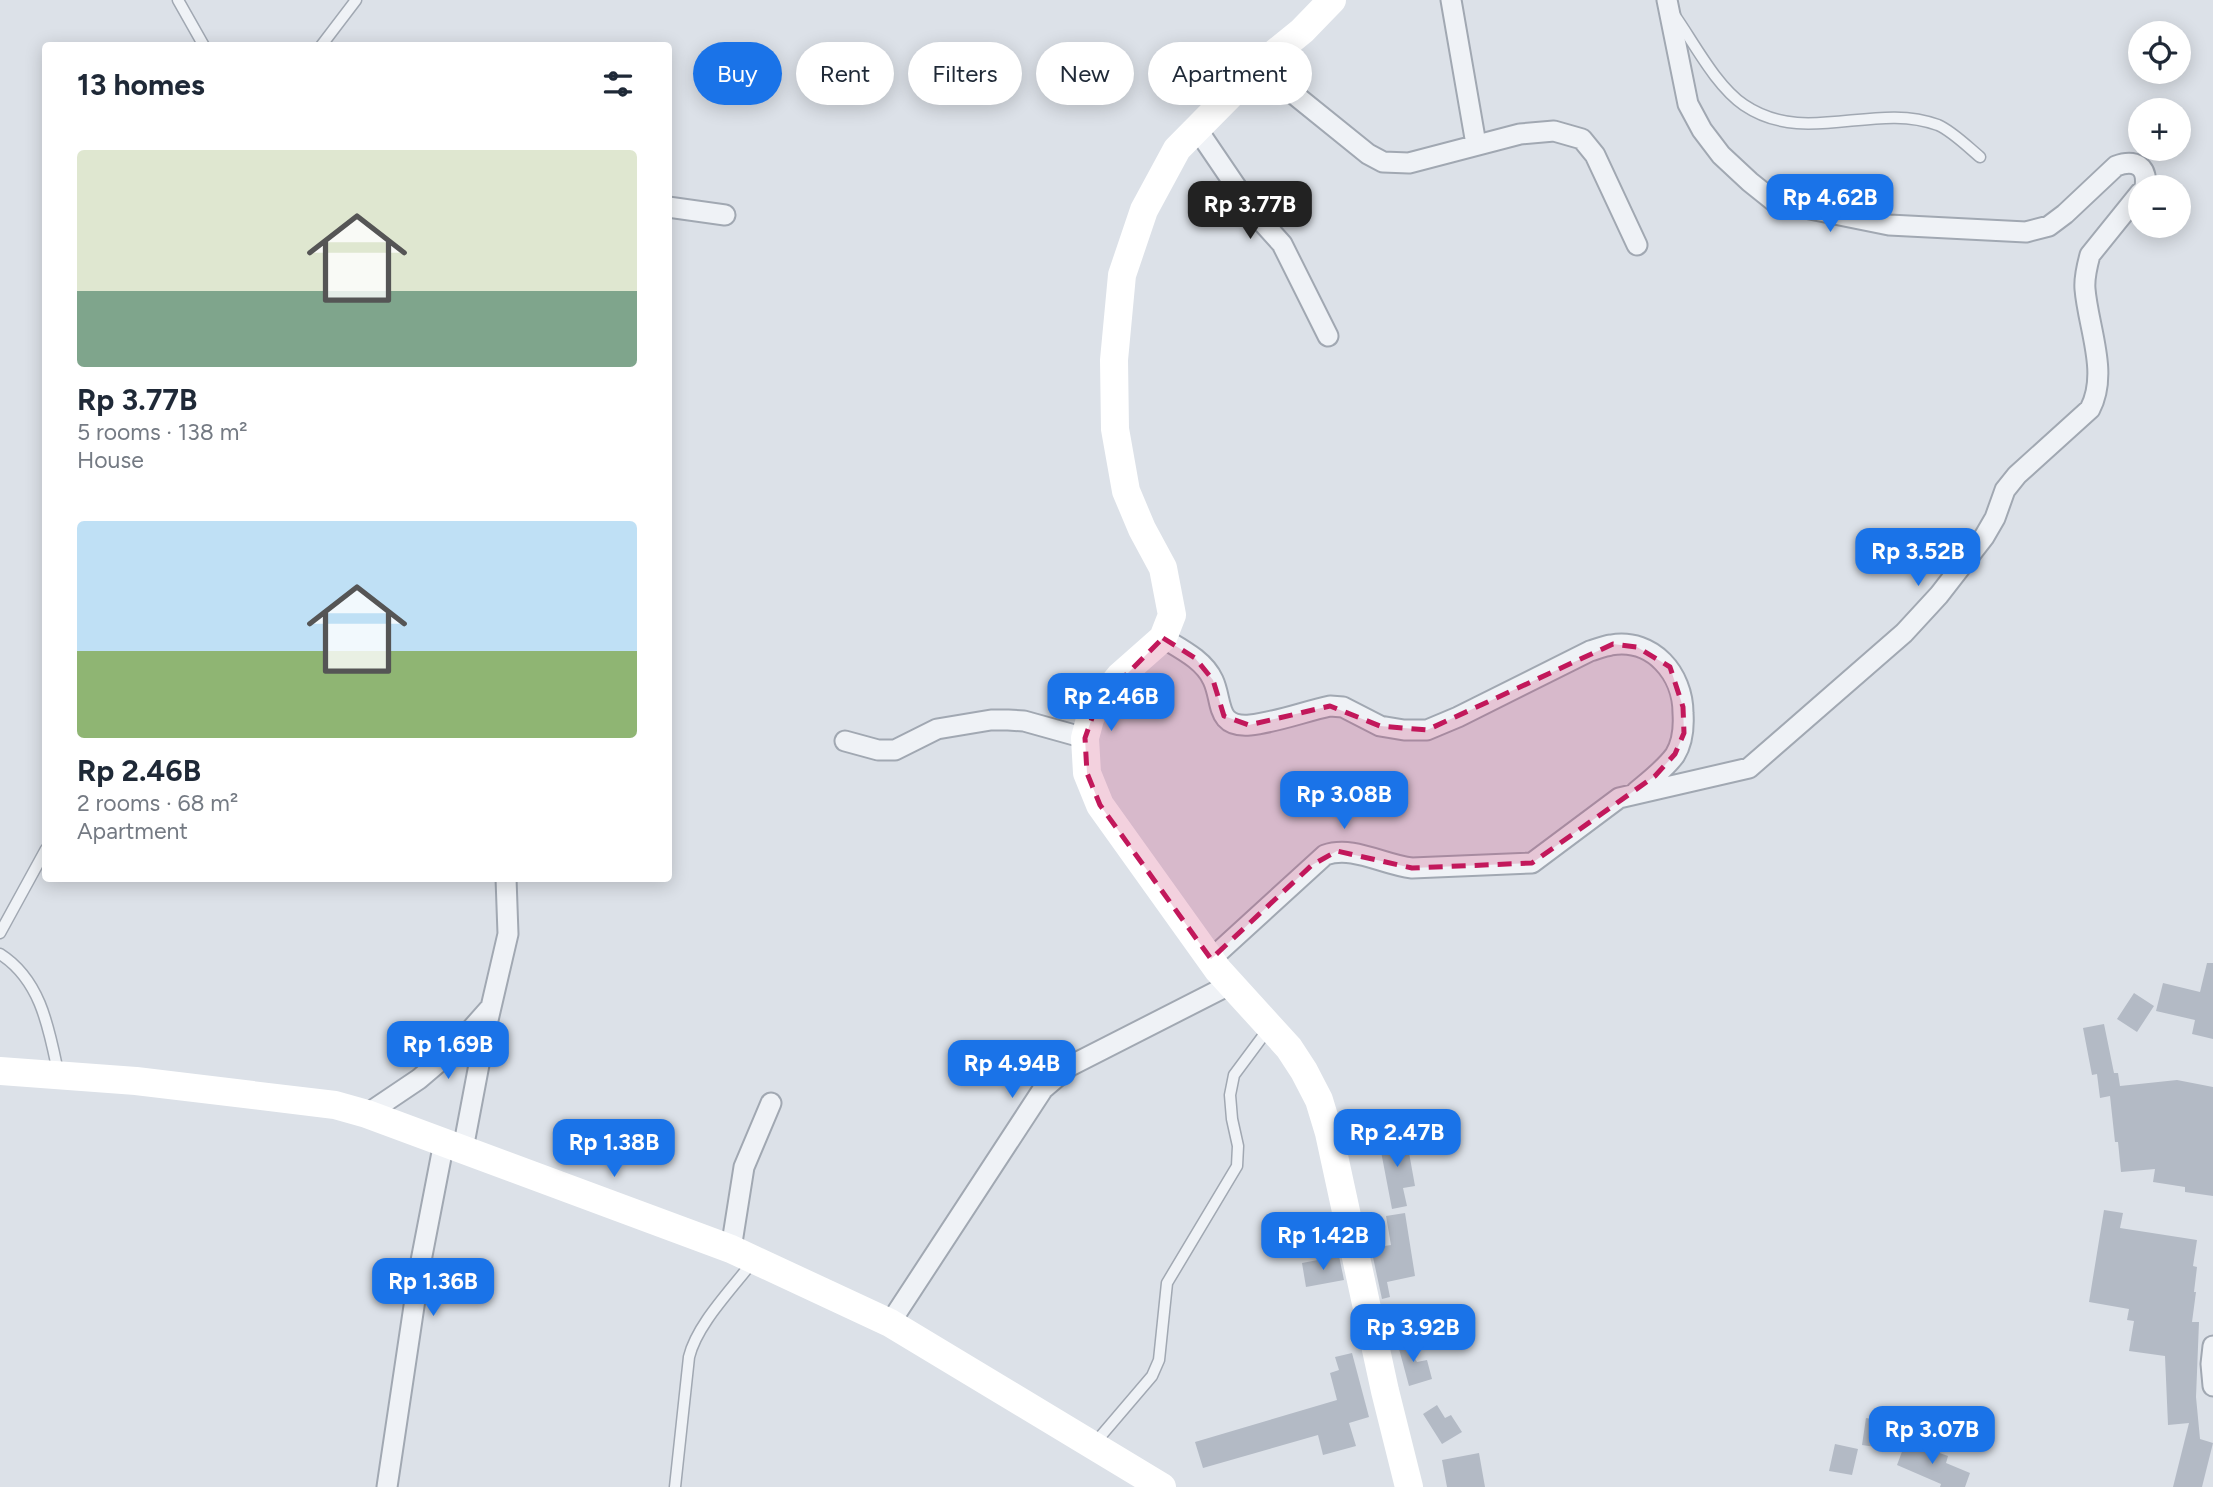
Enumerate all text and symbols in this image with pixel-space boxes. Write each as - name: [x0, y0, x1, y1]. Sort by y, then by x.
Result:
- map controls: [2128, 21, 2191, 238]
- button: locate: [2128, 21, 2191, 84]
- chip: Buy: [693, 42, 782, 105]
- chip: Rent: [796, 42, 894, 105]
- chip: Filters: [908, 42, 1022, 105]
- chip: New: [1036, 42, 1134, 105]
- chip: Apartment: [1148, 42, 1312, 105]
- icon: filters: [599, 65, 637, 103]
- text: 13 homes: [77, 66, 205, 103]
- button: +: [2128, 98, 2191, 161]
- pin: Rp 4.62B: [1758, 174, 1902, 234]
- button: −: [2128, 175, 2191, 238]
- pin: Rp 3.77B: [1178, 182, 1322, 241]
- text: Rp 4.62B: [1782, 183, 1878, 211]
- text: Rp 3.77B: [1204, 190, 1296, 218]
- icon: home: [294, 195, 420, 321]
- text: Rp 3.77B: [77, 381, 197, 418]
- text: 5 rooms · 138 m²: [77, 418, 248, 446]
- text: House: [77, 446, 144, 474]
- pin: Rp 3.52B: [1846, 528, 1990, 588]
- text: Rp 3.52B: [1871, 537, 1965, 565]
- icon: home: [294, 566, 420, 692]
- pin: Rp 2.46B: [1039, 674, 1183, 733]
- text: Rp 2.46B: [1063, 682, 1159, 710]
- text: Rp 2.46B: [77, 752, 201, 789]
- pin: Rp 3.08B: [1272, 772, 1416, 831]
- text: Rp 3.08B: [1296, 780, 1392, 808]
- text: 2 rooms · 68 m²: [77, 789, 238, 817]
- text: Apartment: [77, 817, 188, 845]
- pin: Rp 1.69B: [376, 1021, 520, 1081]
- text: Rp 1.69B: [403, 1030, 493, 1058]
- pin: Rp 4.94B: [940, 1040, 1084, 1100]
- text: Rp 4.94B: [964, 1049, 1060, 1077]
- pin: Rp 2.47B: [1325, 1110, 1469, 1169]
- text: Rp 2.47B: [1350, 1118, 1444, 1146]
- pin: Rp 1.38B: [542, 1120, 686, 1179]
- text: Rp 1.38B: [569, 1128, 659, 1156]
- pin: Rp 1.42B: [1251, 1212, 1395, 1272]
- text: Rp 1.42B: [1277, 1221, 1369, 1249]
- pin: Rp 1.36B: [361, 1258, 505, 1318]
- text: Rp 1.36B: [388, 1267, 478, 1295]
- pin: Rp 3.92B: [1341, 1304, 1485, 1364]
- text: Rp 3.92B: [1366, 1313, 1460, 1341]
- pin: Rp 3.07B: [1860, 1406, 2004, 1466]
- text: Rp 3.07B: [1885, 1415, 1979, 1443]

